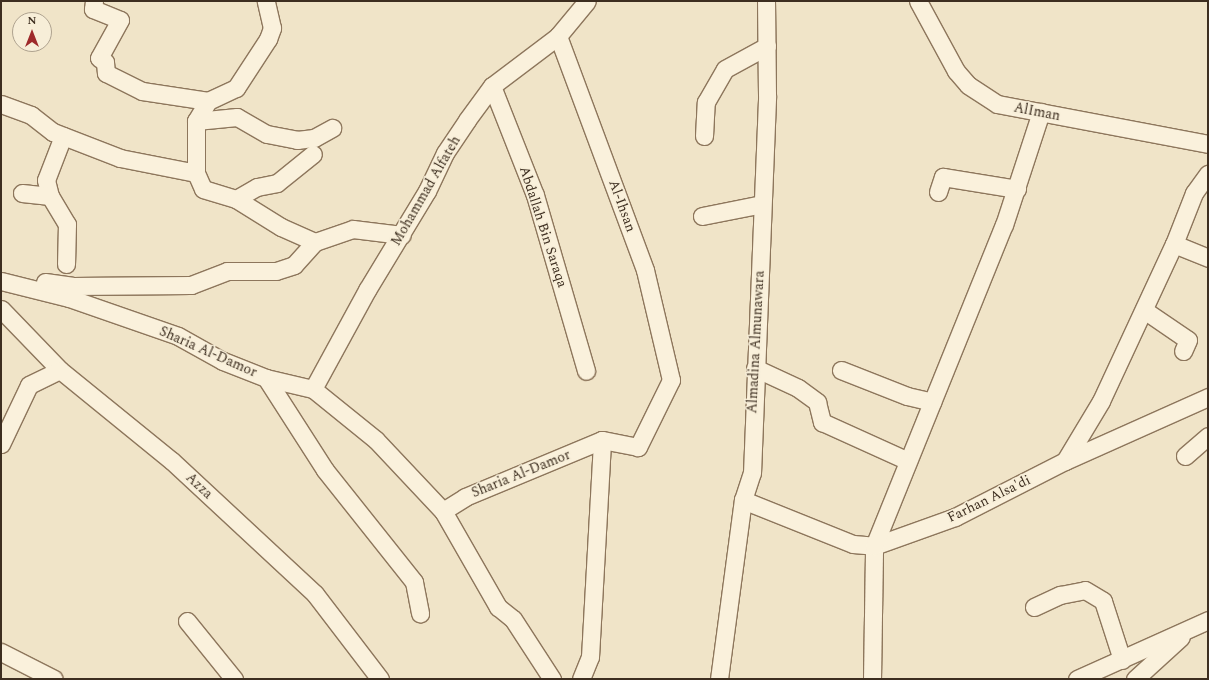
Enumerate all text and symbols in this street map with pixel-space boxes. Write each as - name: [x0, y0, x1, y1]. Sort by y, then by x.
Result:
- north arrow: [12, 12, 52, 52]
- text: N: [28, 12, 36, 29]
- street label: AlIman: [1012, 99, 1062, 125]
- street label: Mohammad Alfateh: [388, 133, 464, 249]
- street label: Abdallah Bin Saraqa: [515, 164, 571, 290]
- street label: Al-Ihsan: [605, 178, 639, 234]
- street label: Almadina Almunawara: [744, 270, 768, 414]
- street label: Sharia Al-Damor: [157, 323, 259, 381]
- street label: Sharia Al-Damor: [469, 447, 573, 501]
- street label: Azza: [182, 469, 216, 503]
- street label: Farhan Alsa'di: [945, 472, 1033, 526]

